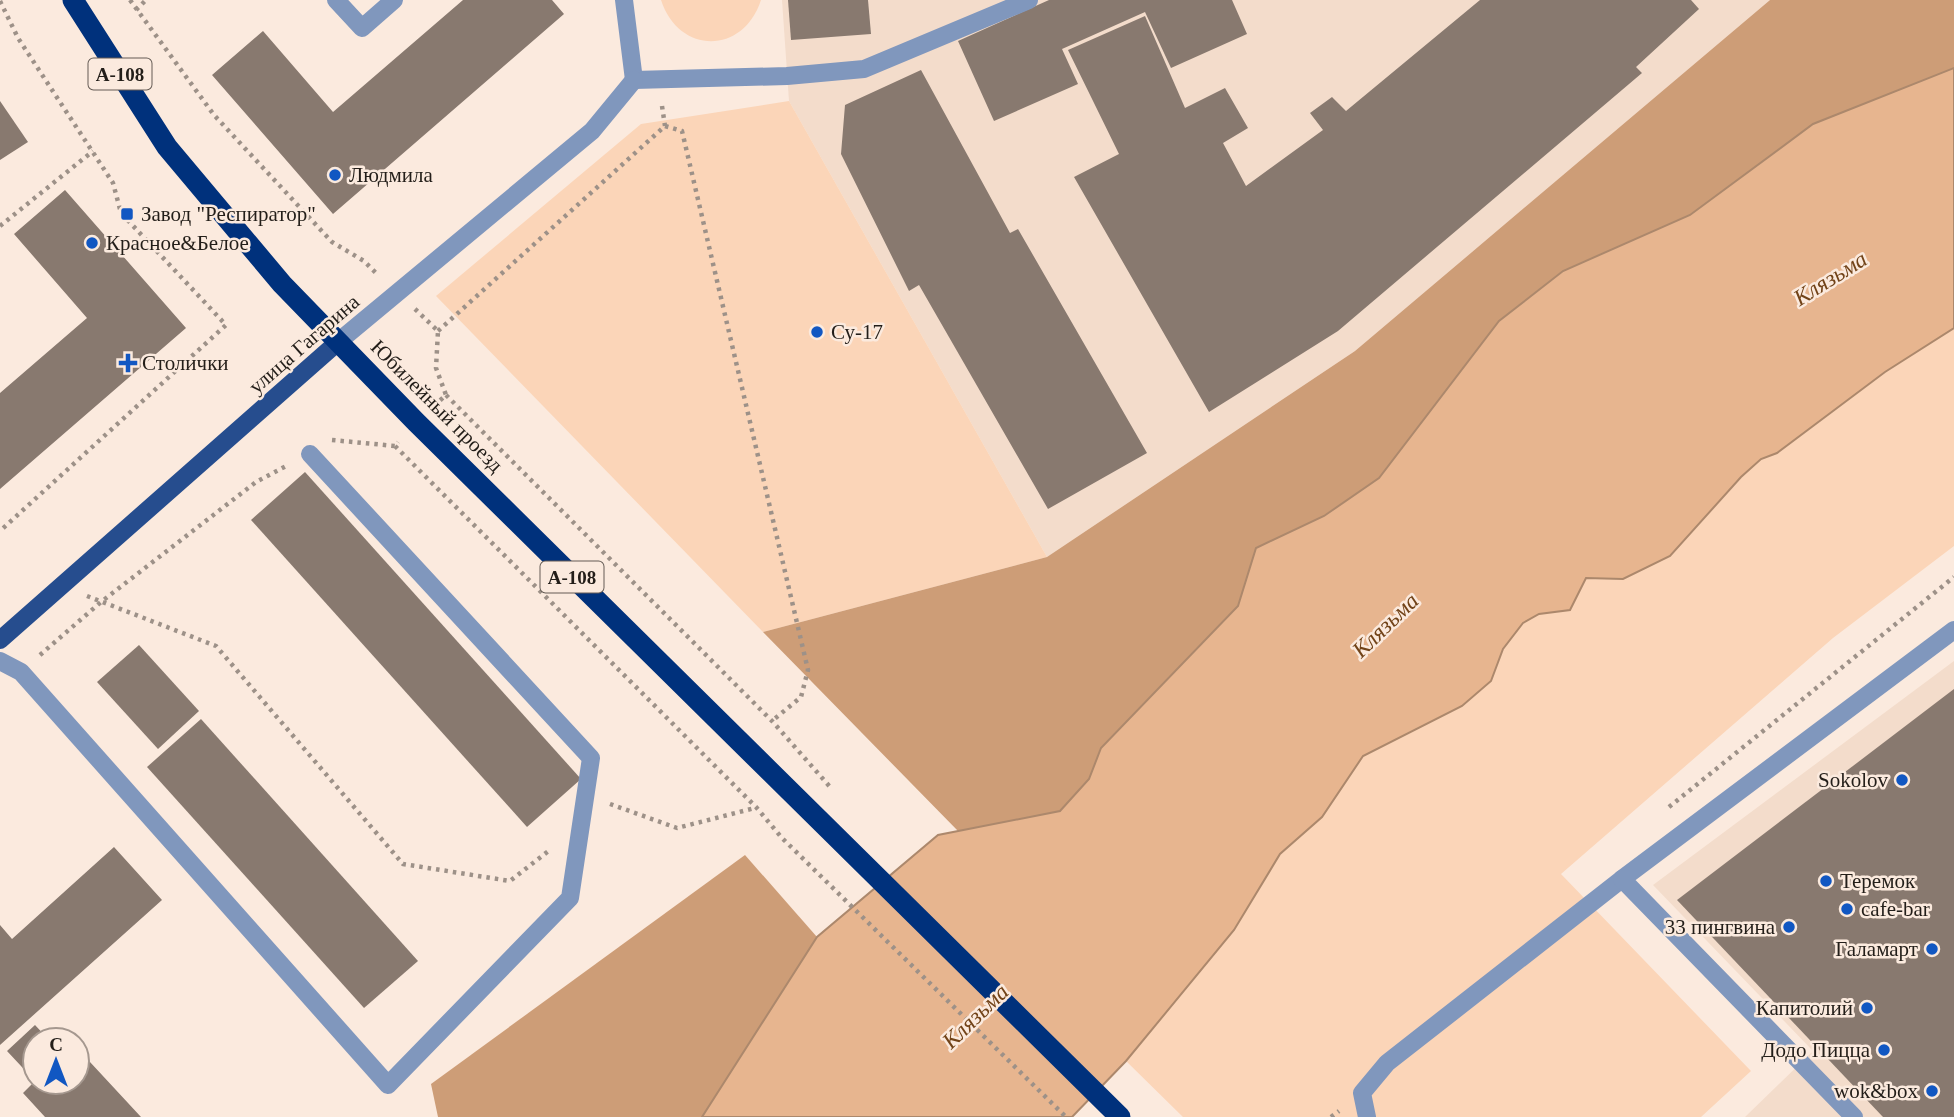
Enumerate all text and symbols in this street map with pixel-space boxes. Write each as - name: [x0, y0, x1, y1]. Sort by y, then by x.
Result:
- road number: А-108: [88, 58, 152, 90]
- place label: Людмила: [349, 163, 434, 187]
- marker: Людмила: [327, 167, 343, 183]
- place label: Завод "Респиратор": [141, 202, 316, 226]
- marker: Завод "Респиратор": [119, 206, 135, 222]
- place label: Красное&Белое: [106, 231, 249, 255]
- marker: Красное&Белое: [84, 235, 100, 251]
- water label: Клязьма: [1788, 246, 1871, 311]
- street label: улица Гагарина: [244, 289, 365, 398]
- place label: Су-17: [831, 320, 883, 344]
- marker: Су-17: [809, 324, 825, 340]
- street label: Юбилейный проезд: [366, 335, 508, 477]
- place label: Столички: [142, 351, 229, 375]
- marker: Столички: [120, 355, 136, 371]
- road number: А-108: [540, 562, 604, 592]
- water label: Клязьма: [1347, 588, 1423, 663]
- place label: Sokolov: [1818, 768, 1888, 792]
- marker: Sokolov: [1894, 772, 1910, 788]
- place label: Теремок: [1840, 869, 1916, 893]
- marker: Теремок: [1818, 873, 1834, 889]
- place label: cafe-bar: [1861, 897, 1930, 921]
- marker: cafe-bar: [1839, 901, 1855, 917]
- place label: 33 пингвина: [1665, 915, 1776, 939]
- marker: 33 пингвина: [1781, 919, 1797, 935]
- place label: Галамарт: [1835, 937, 1918, 961]
- marker: Галамарт: [1924, 941, 1940, 957]
- water label: Клязьма: [937, 979, 1013, 1054]
- place label: Капитолий: [1756, 996, 1853, 1020]
- marker: Капитолий: [1859, 1000, 1875, 1016]
- north arrow: [21, 1026, 91, 1096]
- text: С: [49, 1034, 63, 1055]
- place label: Додо Пицца: [1761, 1038, 1871, 1062]
- marker: Додо Пицца: [1876, 1042, 1892, 1058]
- place label: wok&box: [1834, 1079, 1919, 1103]
- marker: wok&box: [1924, 1083, 1940, 1099]

